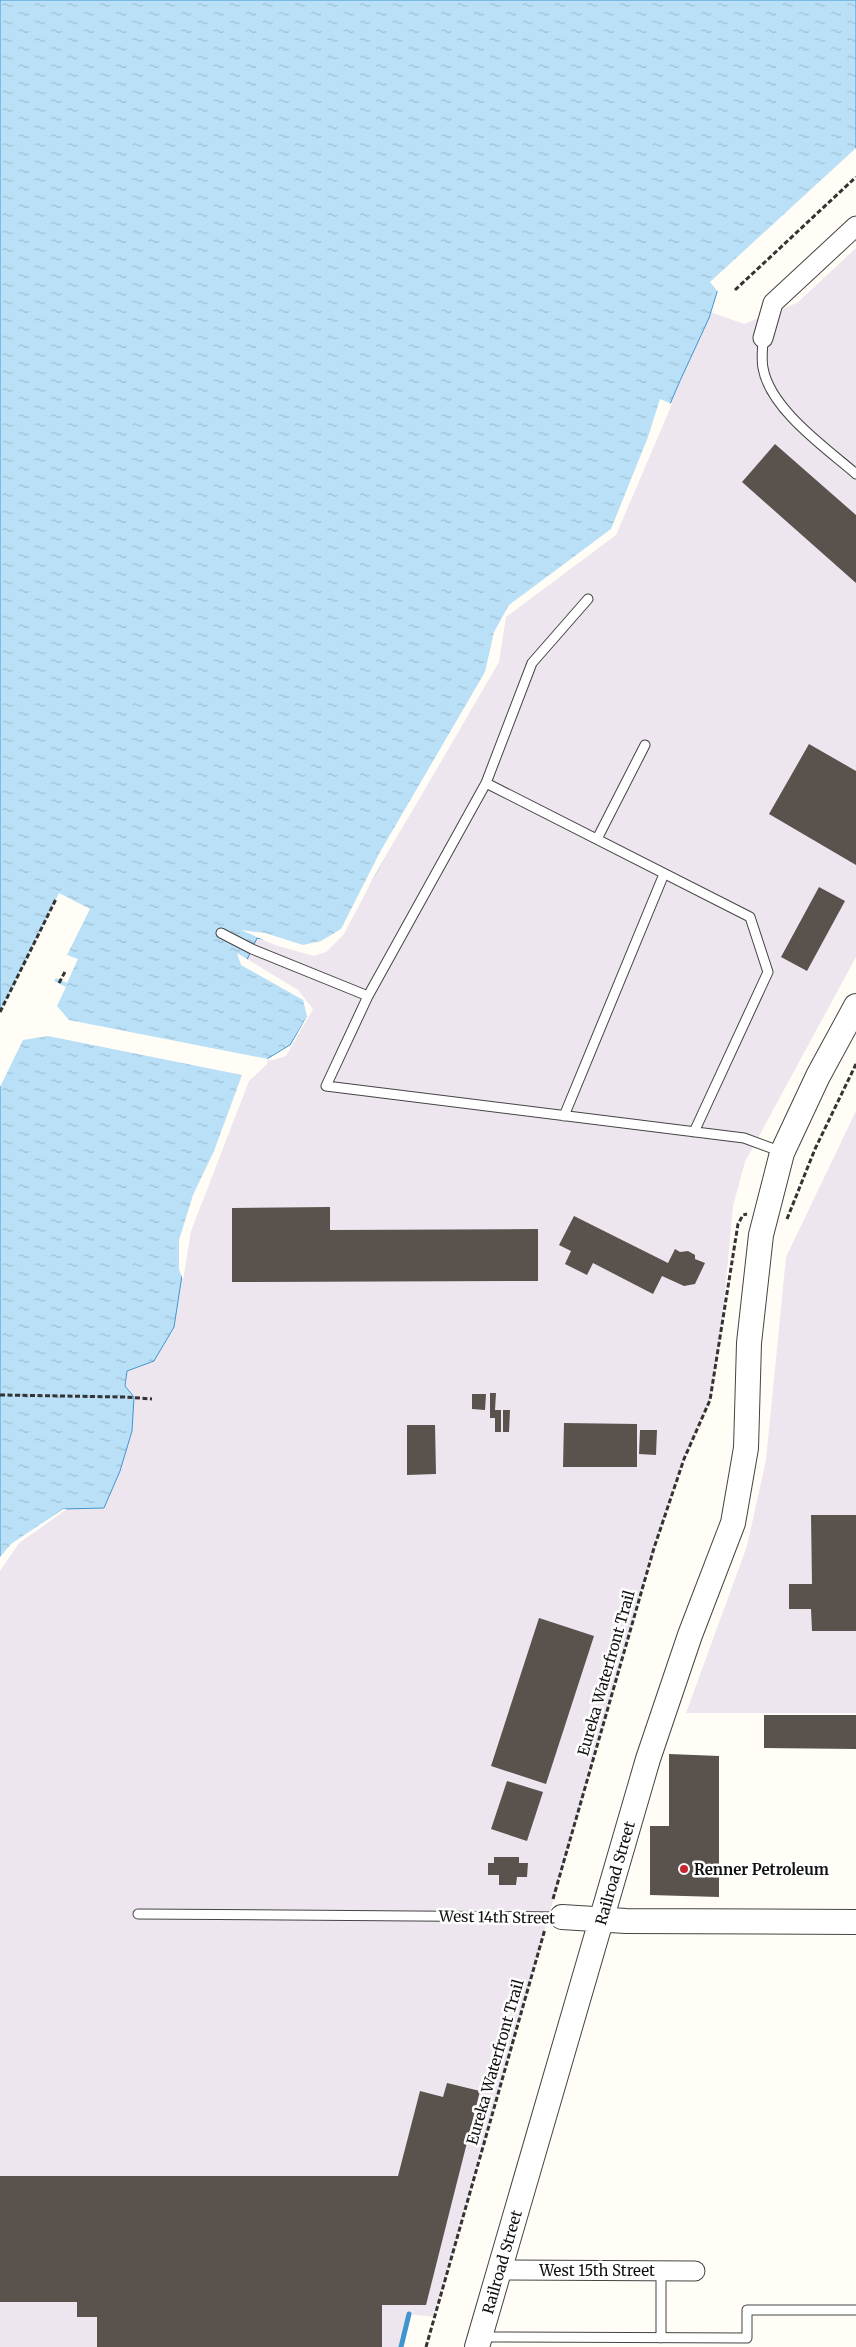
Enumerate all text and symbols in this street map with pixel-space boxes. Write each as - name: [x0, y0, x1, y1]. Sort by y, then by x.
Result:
- street label: Eureka Waterfront Trail: [573, 1588, 639, 1758]
- street label: Railroad Street: [591, 1819, 639, 1927]
- place label: Renner Petroleum: [694, 1860, 829, 1879]
- marker: Renner Petroleum: [678, 1863, 690, 1875]
- street label: West 14th Street: [438, 1906, 555, 1928]
- street label: Eureka Waterfront Trail: [462, 1977, 528, 2147]
- street label: Railroad Street: [478, 2208, 526, 2316]
- street label: West 15th Street: [538, 2261, 655, 2280]

